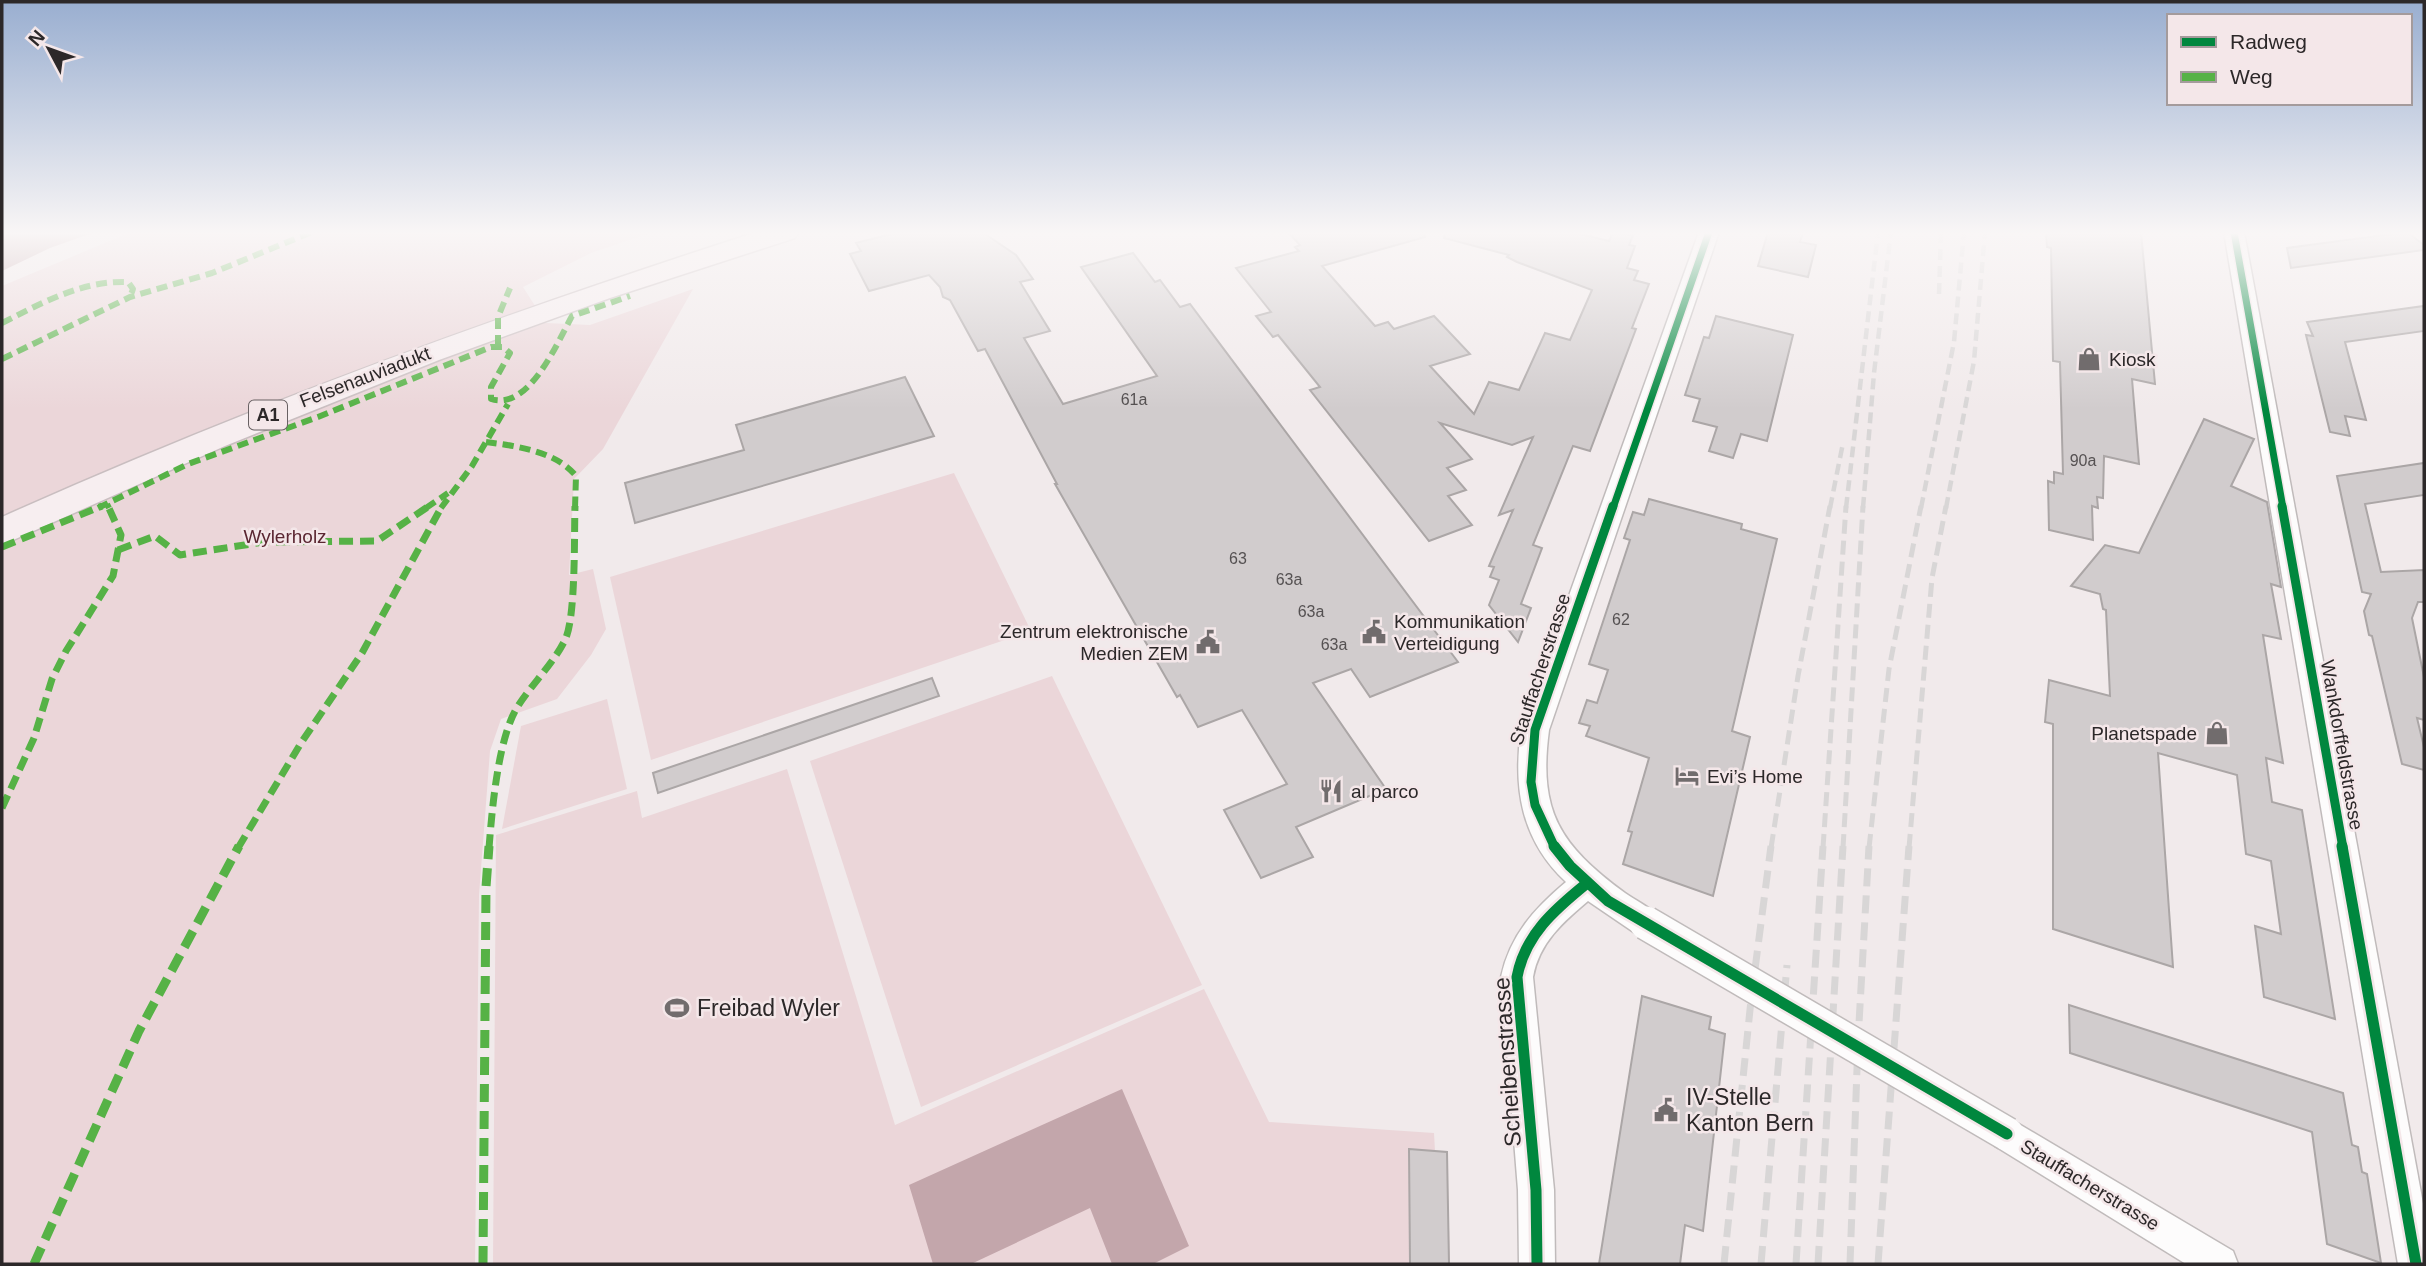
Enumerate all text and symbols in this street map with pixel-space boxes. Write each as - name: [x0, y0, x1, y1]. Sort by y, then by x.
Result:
- north arrow: [14, 14, 84, 84]
- legend: [2167, 14, 2412, 105]
- text: N: [24, 26, 49, 50]
- text: Radweg: [2230, 30, 2307, 53]
- text: Weg: [2230, 65, 2273, 88]
- street label: Felsenauviadukt: [297, 342, 434, 412]
- shop icon: Kiosk: [2075, 345, 2103, 373]
- place label: Kiosk: [2109, 349, 2156, 370]
- house number: 61a: [1121, 391, 1147, 408]
- road number: A1: [249, 400, 287, 430]
- house number: 90a: [2070, 452, 2096, 469]
- park label: Wylerholz: [243, 526, 327, 547]
- house number: 63: [1229, 550, 1247, 567]
- house number: 63a: [1276, 571, 1302, 588]
- street label: Stauffacherstrasse: [1506, 591, 1574, 747]
- house number: 63a: [1298, 603, 1324, 620]
- place label: Kommunikation Verteidigung: [1394, 611, 1525, 654]
- house number: 62: [1612, 611, 1630, 628]
- public building icon: Kommunikation Verteidigung: [1360, 618, 1388, 646]
- place label: Zentrum elektronische Medien ZEM: [1000, 621, 1188, 664]
- public building icon: Zentrum elektronische Medien ZEM: [1194, 628, 1222, 656]
- house number: 63a: [1321, 636, 1347, 653]
- street label: Wankdorffeldstrasse: [2317, 658, 2367, 832]
- shop icon: Planetspade: [2203, 719, 2231, 747]
- place label: Planetspade: [2091, 723, 2197, 744]
- hotel icon: Evi’s Home: [1673, 762, 1701, 790]
- place label: Evi’s Home: [1707, 766, 1803, 787]
- restaurant icon: al parco: [1317, 777, 1345, 805]
- place label: al parco: [1351, 781, 1419, 802]
- street label: Scheibenstrasse: [1488, 976, 1526, 1148]
- sports icon: Freibad Wyler: [663, 994, 691, 1022]
- place label: Freibad Wyler: [697, 995, 840, 1021]
- place label: IV-Stelle Kanton Bern: [1686, 1084, 1814, 1136]
- public building icon: IV-Stelle Kanton Bern: [1652, 1096, 1680, 1124]
- street label: Stauffacherstrasse: [2017, 1135, 2163, 1235]

